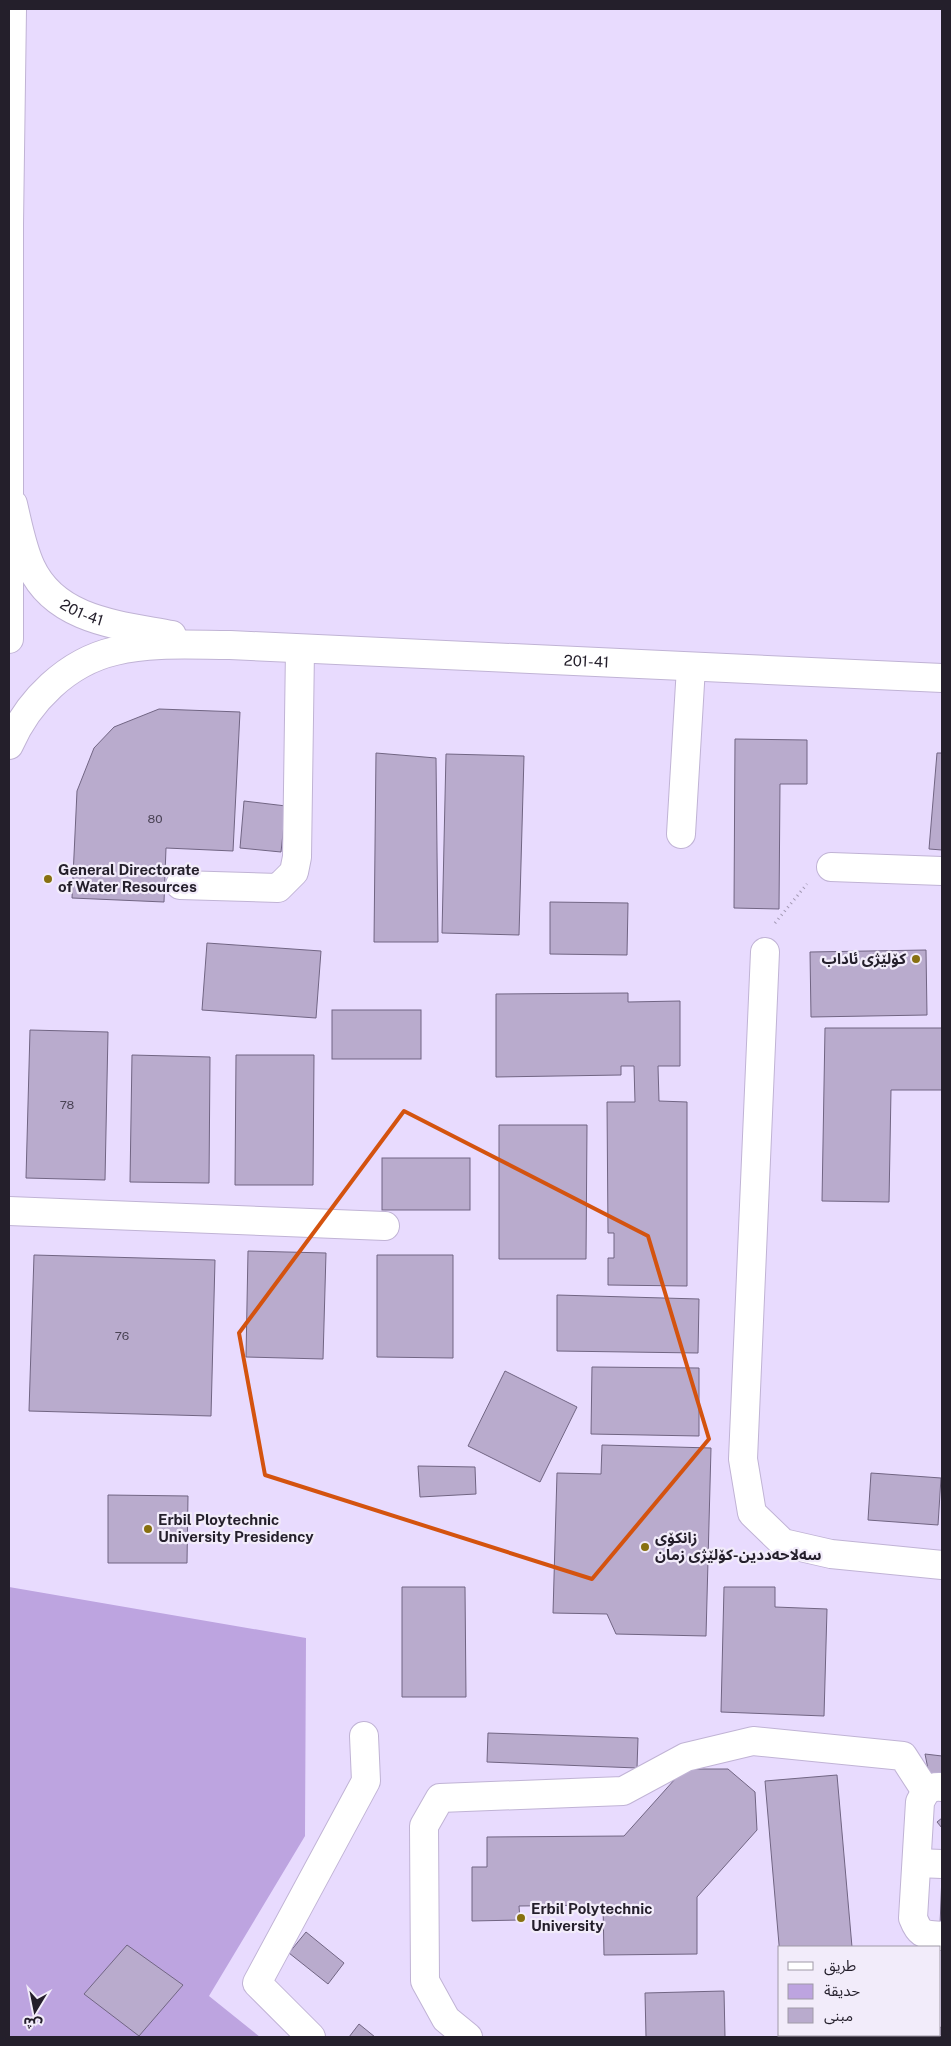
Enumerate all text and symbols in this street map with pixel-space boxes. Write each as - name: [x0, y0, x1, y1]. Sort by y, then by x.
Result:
- street label: 201-41: [57, 595, 105, 629]
- street label: 201-41: [563, 651, 610, 671]
- house number: 80: [147, 812, 163, 826]
- place label: General Directorate of Water Resources: [58, 861, 200, 895]
- marker: General Directorate of Water Resources: [42, 873, 54, 885]
- place label: کۆلێژی ئاداب: [822, 950, 906, 968]
- marker: کۆلێژی ئاداب: [910, 953, 922, 965]
- house number: 78: [60, 1098, 75, 1112]
- house number: 76: [115, 1329, 129, 1343]
- place label: Erbil Ploytechnic University Presidency: [158, 1511, 314, 1545]
- marker: Erbil Ploytechnic University Presidency: [142, 1523, 154, 1535]
- place label: زانکۆی سەلاحەددین-کۆلێژی زمان: [655, 1529, 822, 1564]
- marker: زانکۆی سەلاحەددین-کۆلێژی زمان: [639, 1541, 651, 1553]
- place label: Erbil Polytechnic University: [531, 1900, 652, 1934]
- marker: Erbil Polytechnic University: [515, 1912, 527, 1924]
- legend: [778, 1946, 941, 2036]
- text: طريق: [824, 1957, 856, 1976]
- text: حديقة: [824, 1982, 860, 1999]
- north arrow: [10, 1986, 60, 2036]
- text: مبنى: [824, 2007, 853, 2025]
- text: ش: [22, 2014, 44, 2033]

